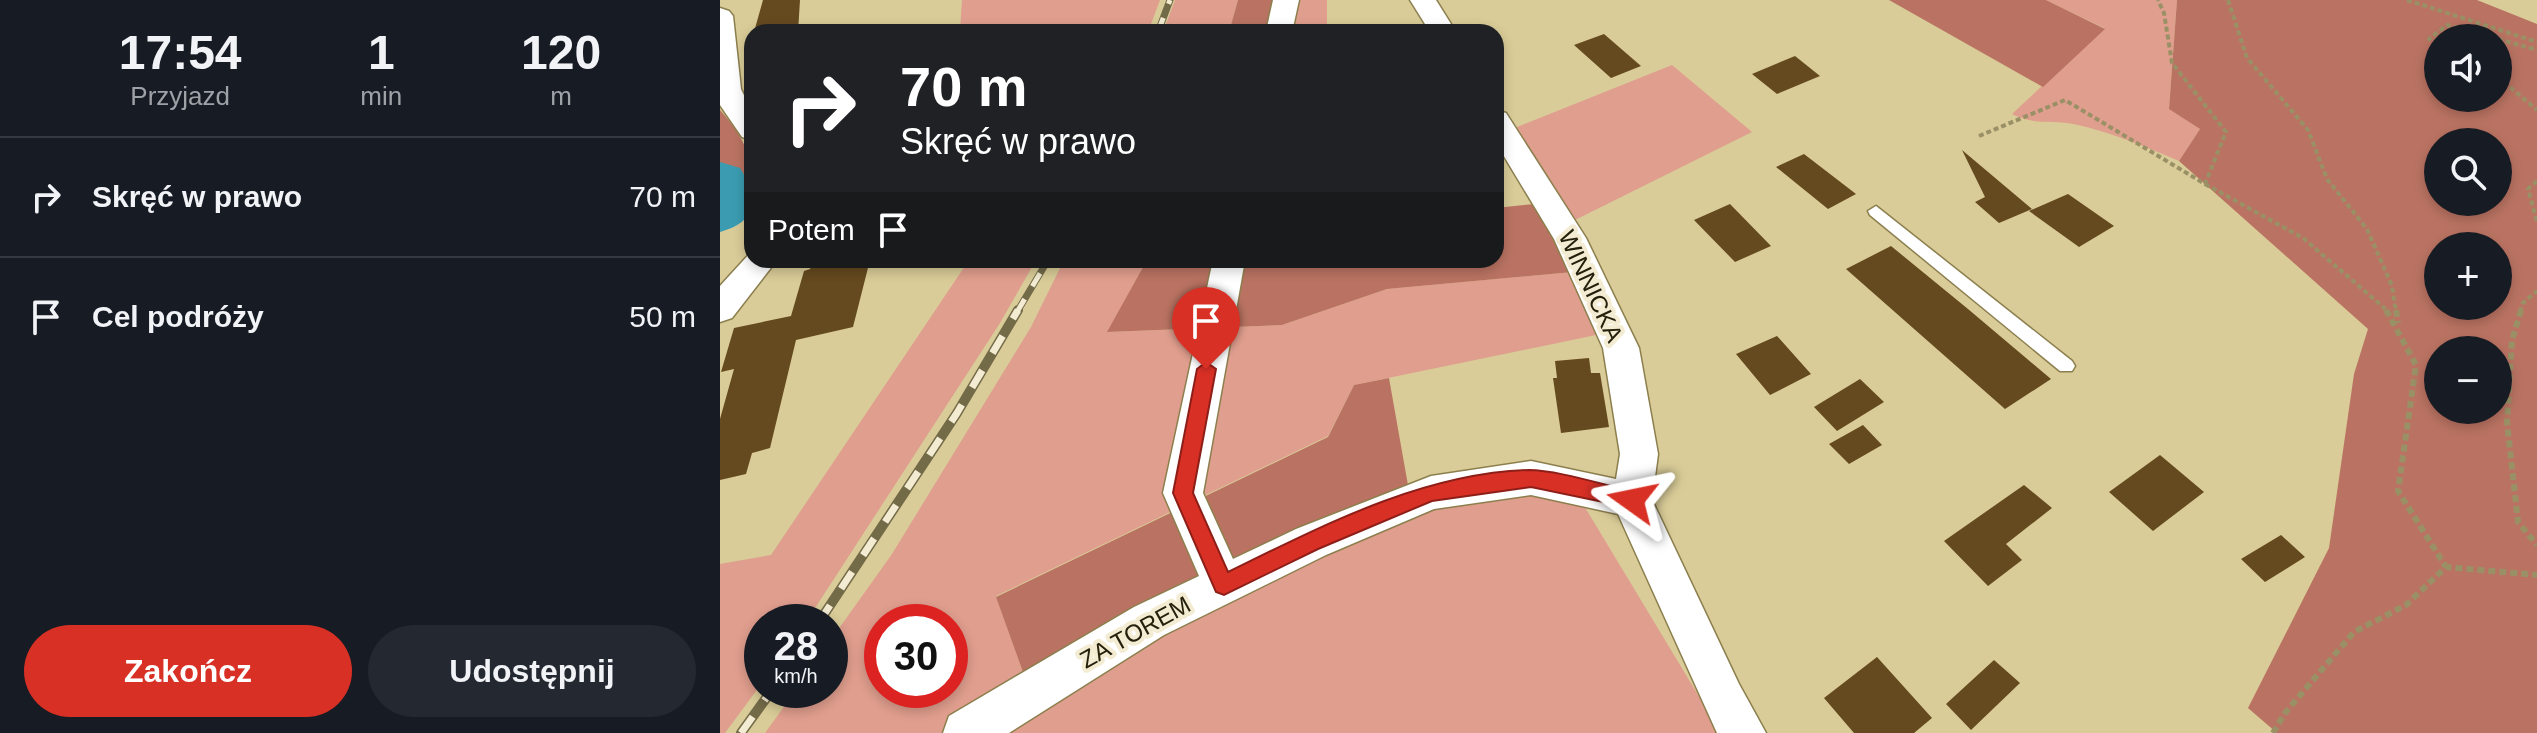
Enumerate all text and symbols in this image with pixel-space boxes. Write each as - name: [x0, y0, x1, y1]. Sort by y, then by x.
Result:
- map controls: [2424, 24, 2512, 424]
- button: sound: [2424, 24, 2512, 112]
- text: 17:54: [119, 26, 242, 79]
- text: 1: [368, 26, 395, 79]
- text: 120: [521, 26, 601, 79]
- text: 70 m: [900, 55, 1028, 118]
- icon: right: [768, 56, 872, 160]
- text: Przyjazd: [130, 81, 230, 111]
- text: min: [360, 81, 402, 111]
- text: m: [550, 81, 572, 111]
- text: Skręć w prawo: [900, 121, 1136, 162]
- button: search: [2424, 128, 2512, 216]
- icon: right: [24, 175, 68, 219]
- text: Skręć w prawo: [92, 180, 302, 213]
- text: 70 m: [629, 180, 696, 213]
- icon: arrive: [871, 208, 915, 252]
- text: Potem: [768, 213, 855, 246]
- street label: WINNICKA: [1553, 226, 1629, 346]
- button: +: [2424, 232, 2512, 320]
- pin: [1172, 287, 1240, 369]
- icon: arrive: [24, 295, 68, 339]
- icon: arrive: [1184, 299, 1228, 343]
- text: Cel podróży: [92, 300, 264, 333]
- text: 50 m: [629, 300, 696, 333]
- button: −: [2424, 336, 2512, 424]
- position arrow: [1590, 458, 1674, 542]
- street label: ZA TOREM: [1075, 591, 1195, 673]
- speed limit sign: 30: [864, 604, 968, 708]
- text: 28: [774, 624, 818, 668]
- button: Zakończ: [24, 625, 352, 717]
- button: Udostępnij: [368, 625, 696, 717]
- text: km/h: [774, 665, 818, 687]

